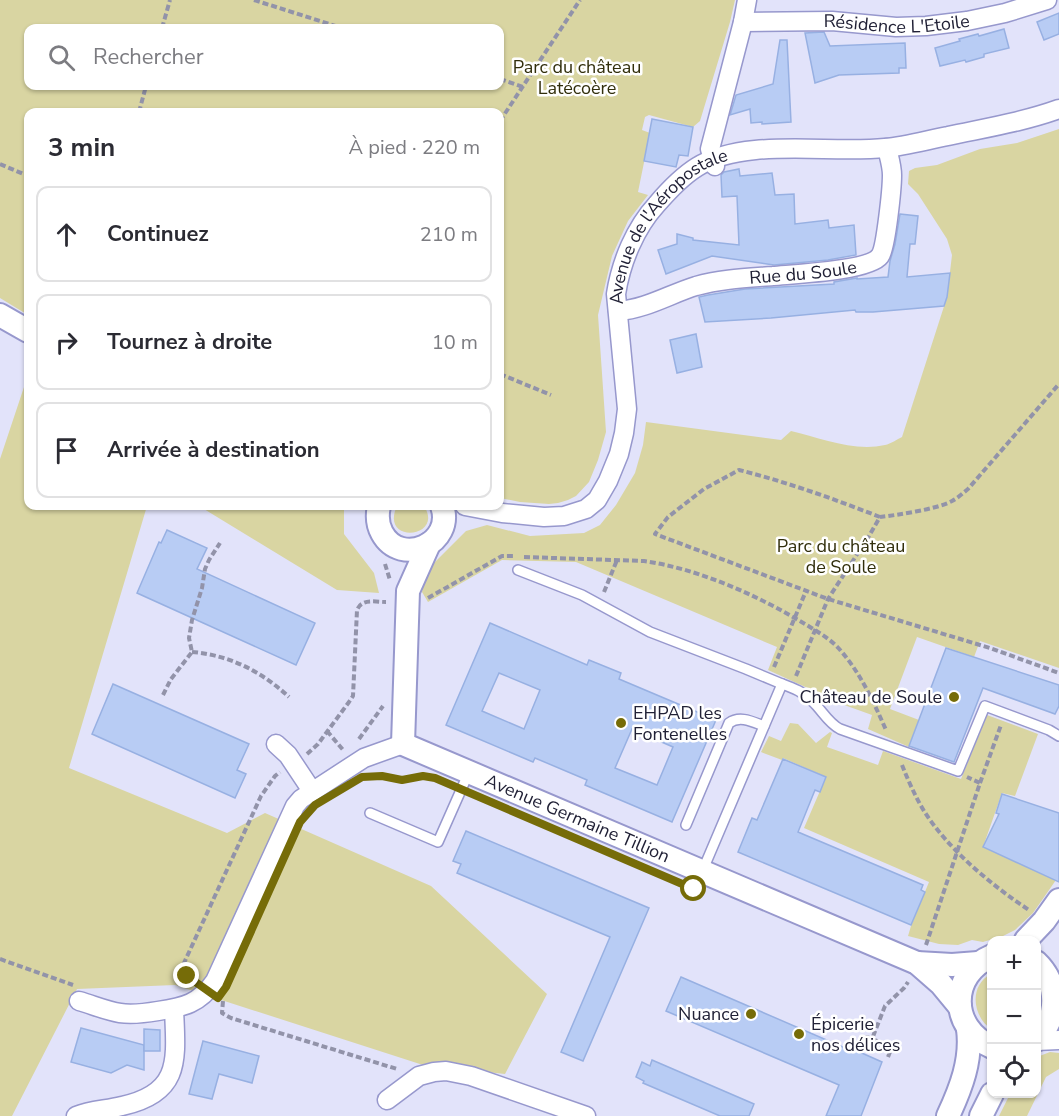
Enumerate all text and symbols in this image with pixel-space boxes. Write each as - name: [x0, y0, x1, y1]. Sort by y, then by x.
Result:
- street label: Résidence L'Etoile: [824, 9, 971, 39]
- search box: [24, 24, 504, 90]
- icon: search: [45, 41, 78, 74]
- text: Rechercher: [93, 42, 204, 72]
- park label: Parc du château Latécoère: [513, 55, 641, 100]
- text: 3 min: [48, 130, 115, 165]
- text: À pied · 220 m: [349, 134, 480, 161]
- street label: Avenue de l'Aéropostale: [604, 143, 730, 306]
- icon: ahead: [50, 218, 83, 251]
- text: Continuez: [107, 219, 209, 249]
- text: 210 m: [420, 221, 478, 248]
- street label: Rue du Soule: [748, 255, 859, 290]
- icon: right: [50, 326, 83, 359]
- text: Tournez à droite: [107, 327, 272, 357]
- text: 10 m: [432, 329, 478, 356]
- icon: arrive: [50, 434, 83, 467]
- text: Arrivée à destination: [107, 435, 320, 465]
- park label: Parc du château de Soule: [777, 534, 905, 579]
- place label: Château de Soule: [799, 685, 942, 709]
- marker: Château de Soule: [947, 690, 961, 704]
- place label: EHPAD les Fontenelles: [633, 701, 727, 746]
- marker: EHPAD les Fontenelles: [614, 716, 628, 730]
- street label: Avenue Germaine Tillion: [481, 768, 673, 868]
- route start: [680, 875, 706, 901]
- map controls: [987, 936, 1041, 1098]
- button: +: [987, 936, 1041, 990]
- route end: [173, 962, 199, 988]
- button: −: [987, 990, 1041, 1044]
- place label: Nuance: [678, 1002, 739, 1026]
- marker: Nuance: [744, 1007, 758, 1021]
- place label: Épicerie nos délices: [811, 1012, 900, 1057]
- marker: Épicerie nos délices: [792, 1027, 806, 1041]
- button: locate: [987, 1044, 1041, 1098]

